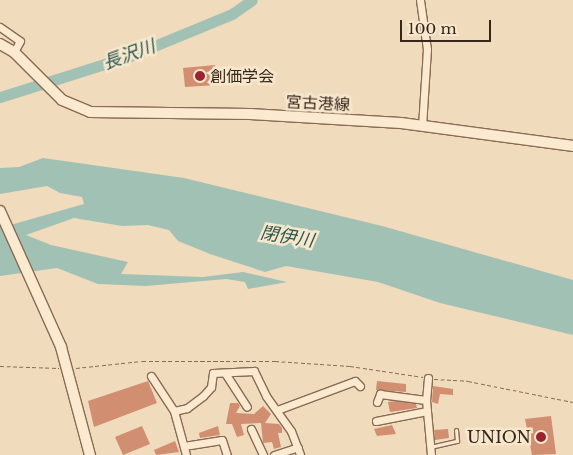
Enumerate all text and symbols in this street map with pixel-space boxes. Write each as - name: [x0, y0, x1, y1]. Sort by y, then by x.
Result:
- scale bar: [403, 10, 494, 42]
- text: 100 m: [408, 19, 457, 38]
- water label: 長沢川: [100, 36, 158, 74]
- place label: 創価学会: [210, 66, 274, 86]
- marker: 創価学会: [194, 70, 206, 82]
- street label: 宮古港線: [286, 92, 350, 114]
- water label: 閉伊川: [259, 222, 315, 252]
- place label: UNION: [467, 427, 531, 447]
- marker: UNION: [535, 431, 547, 443]

